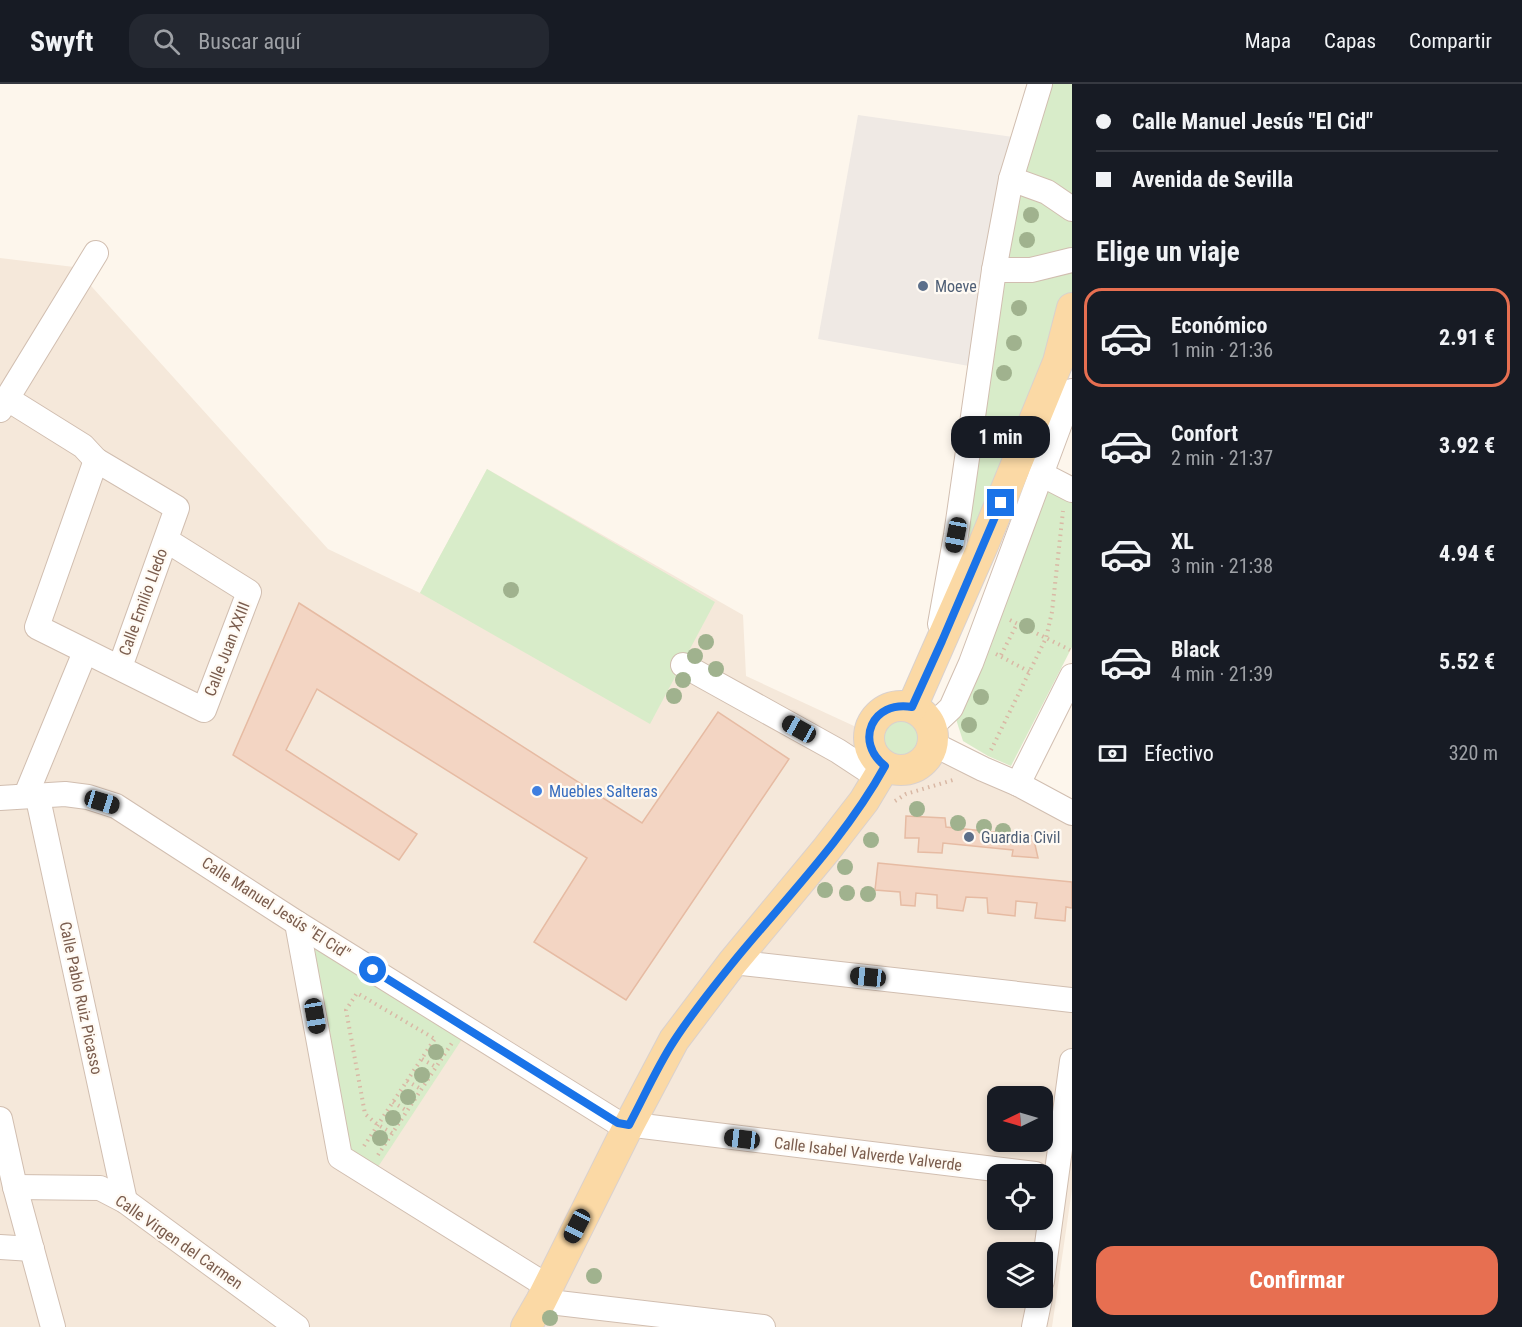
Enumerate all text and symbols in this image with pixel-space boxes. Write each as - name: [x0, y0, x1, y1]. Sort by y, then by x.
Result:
- search box: [129, 14, 549, 68]
- text: Swyft: [30, 25, 93, 58]
- icon: search: [150, 25, 183, 58]
- text: Buscar aquí: [198, 29, 301, 54]
- text: Mapa: [1245, 29, 1291, 53]
- text: Capas: [1324, 29, 1376, 53]
- text: Compartir: [1409, 29, 1492, 53]
- text: Calle Manuel Jesús "El Cid": [1132, 109, 1373, 134]
- text: Avenida de Sevilla: [1132, 167, 1293, 192]
- text: Elige un viaje: [1096, 236, 1240, 268]
- place label: Moeve: [935, 277, 977, 296]
- marker: Moeve: [916, 279, 930, 293]
- icon: car: [1099, 311, 1153, 365]
- text: Económico: [1171, 313, 1267, 338]
- text: 2.91 €: [1439, 325, 1495, 350]
- text: 1 min · 21:36: [1171, 338, 1273, 362]
- callout: 1 min: [952, 416, 1050, 458]
- icon: car: [1099, 419, 1153, 473]
- text: Confort: [1171, 421, 1238, 446]
- text: 1 min: [978, 425, 1023, 449]
- text: 3.92 €: [1439, 433, 1495, 458]
- text: 2 min · 21:37: [1171, 446, 1273, 470]
- route end: [987, 489, 1014, 516]
- car: [944, 516, 968, 554]
- icon: car: [1099, 527, 1153, 581]
- text: XL: [1171, 529, 1194, 554]
- text: 4.94 €: [1439, 541, 1495, 566]
- street label: Calle Emilio Lledo: [115, 546, 171, 658]
- text: 3 min · 21:38: [1171, 554, 1273, 578]
- street label: Calle Juan XXIII: [200, 599, 254, 699]
- icon: car: [1099, 635, 1153, 689]
- text: Black: [1171, 637, 1220, 662]
- text: 5.52 €: [1439, 649, 1495, 674]
- text: 4 min · 21:39: [1171, 662, 1273, 686]
- car: [779, 712, 819, 746]
- icon: cash: [1096, 737, 1129, 770]
- text: Efectivo: [1144, 741, 1214, 766]
- text: 320 m: [1449, 741, 1498, 765]
- place label: Muebles Salteras: [549, 782, 658, 801]
- marker: Muebles Salteras: [530, 784, 544, 798]
- car: [82, 788, 122, 816]
- place label: Guardia Civil: [981, 828, 1060, 847]
- marker: Guardia Civil: [962, 830, 976, 844]
- street label: Calle Manuel Jesús "El Cid": [198, 853, 354, 963]
- street label: Calle Pablo Ruiz Picasso: [56, 920, 106, 1076]
- route start: [359, 956, 386, 983]
- car: [849, 966, 887, 988]
- car: [303, 997, 327, 1035]
- north arrow: [987, 1086, 1053, 1152]
- map controls: [987, 1086, 1053, 1308]
- car: [723, 1128, 761, 1150]
- street label: Calle Isabel Valverde Valverde: [773, 1133, 963, 1175]
- button: locate: [987, 1164, 1053, 1230]
- street label: Calle Virgen del Carmen: [112, 1191, 246, 1293]
- car: [561, 1206, 593, 1246]
- button: layers: [987, 1242, 1053, 1308]
- button: Confirmar: [1096, 1246, 1498, 1315]

